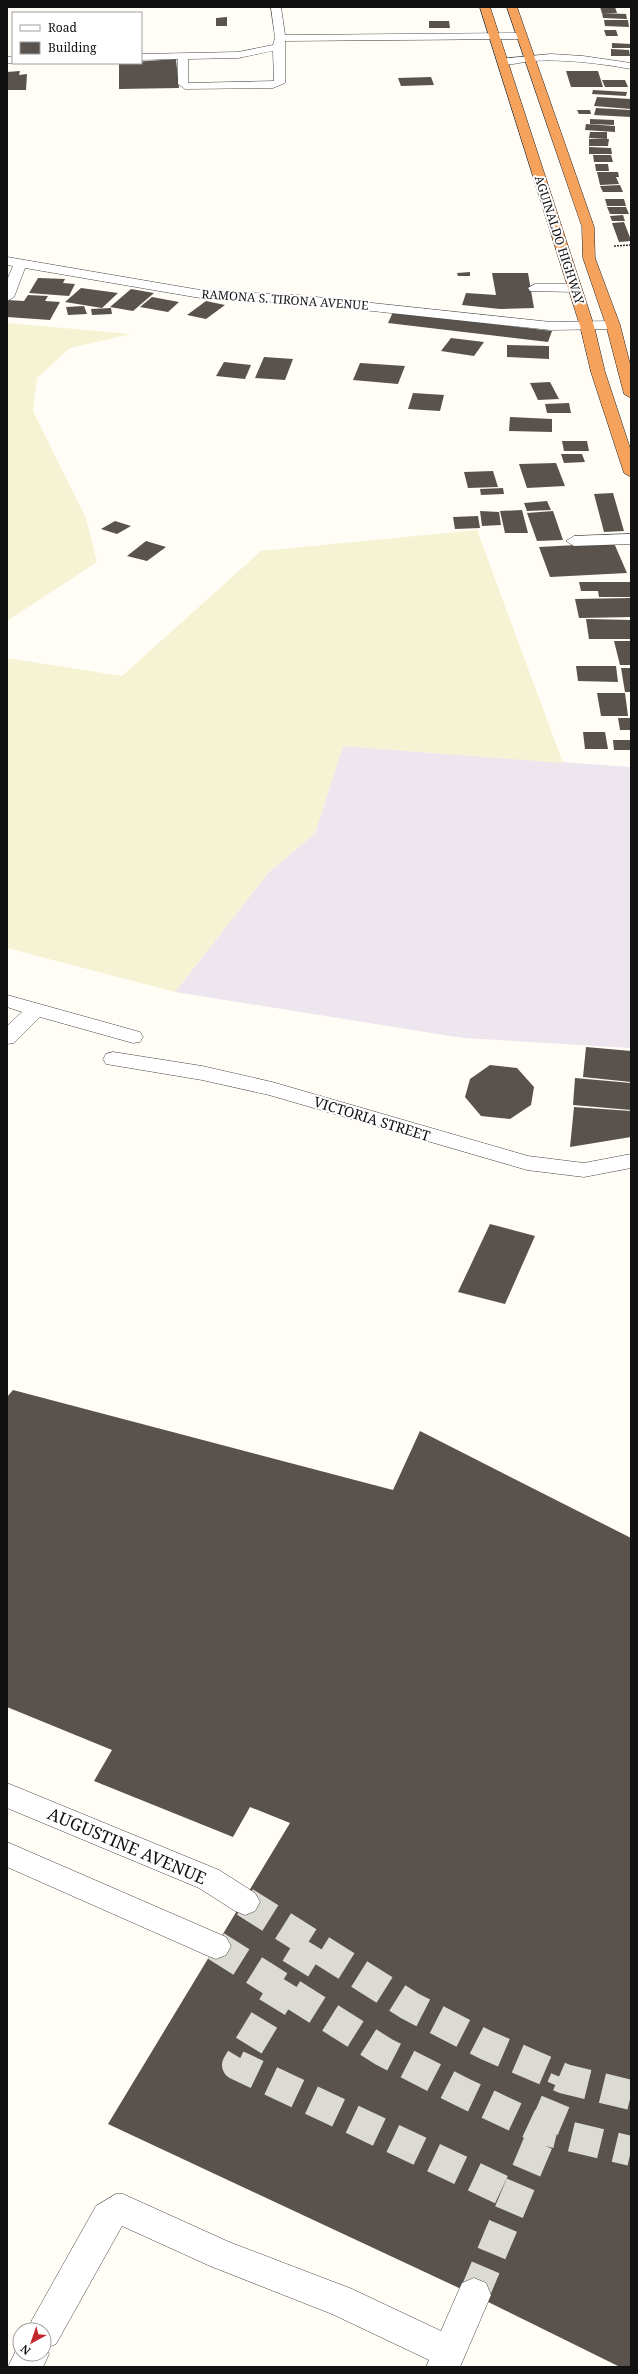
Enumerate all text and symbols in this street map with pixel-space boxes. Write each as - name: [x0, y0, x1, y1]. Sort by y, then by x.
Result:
- legend: [12, 12, 142, 64]
- text: Road: [48, 19, 78, 36]
- text: Building: [48, 39, 97, 56]
- street label: AGUINALDO HIGHWAY: [531, 173, 588, 307]
- street label: RAMONA S. TIRONA AVENUE: [201, 285, 369, 314]
- street label: VICTORIA STREET: [312, 1092, 433, 1145]
- street label: AUGUSTINE AVENUE: [44, 1802, 210, 1889]
- north arrow: [12, 2322, 52, 2362]
- text: N: [17, 2341, 33, 2359]

